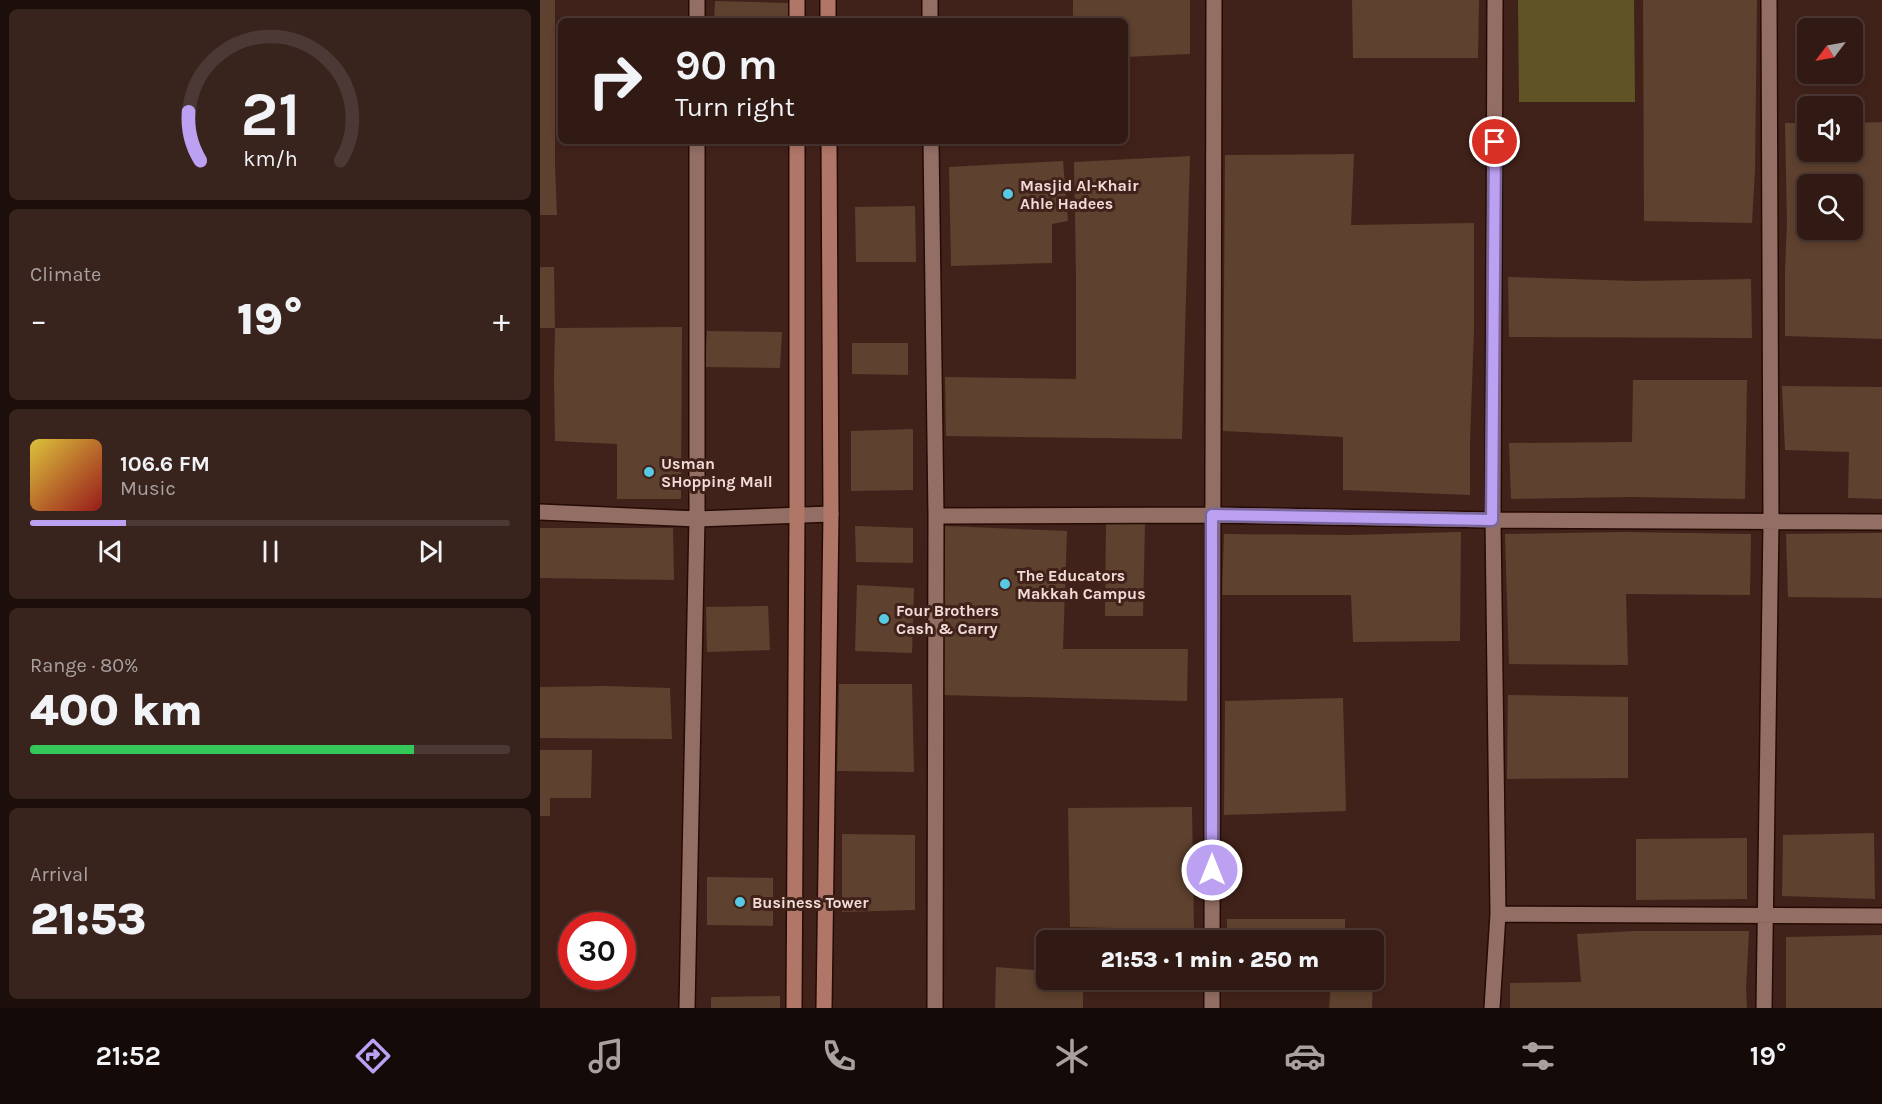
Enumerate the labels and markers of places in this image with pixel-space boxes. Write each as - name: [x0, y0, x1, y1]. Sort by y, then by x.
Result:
- pin: [1469, 116, 1520, 167]
- place label: Masjid Al-Khair Ahle Hadees: [1020, 176, 1139, 213]
- marker: Masjid Al-Khair Ahle Hadees: [1001, 187, 1015, 201]
- place label: Usman SHopping Mall: [661, 454, 773, 491]
- marker: Usman SHopping Mall: [642, 465, 656, 479]
- place label: The Educators Makkah Campus: [1017, 566, 1146, 603]
- marker: The Educators Makkah Campus: [998, 577, 1012, 591]
- place label: Four Brothers Cash & Carry: [896, 601, 999, 638]
- marker: Four Brothers Cash & Carry: [877, 612, 891, 626]
- place label: Business Tower: [752, 893, 869, 912]
- marker: Business Tower: [733, 895, 747, 909]

